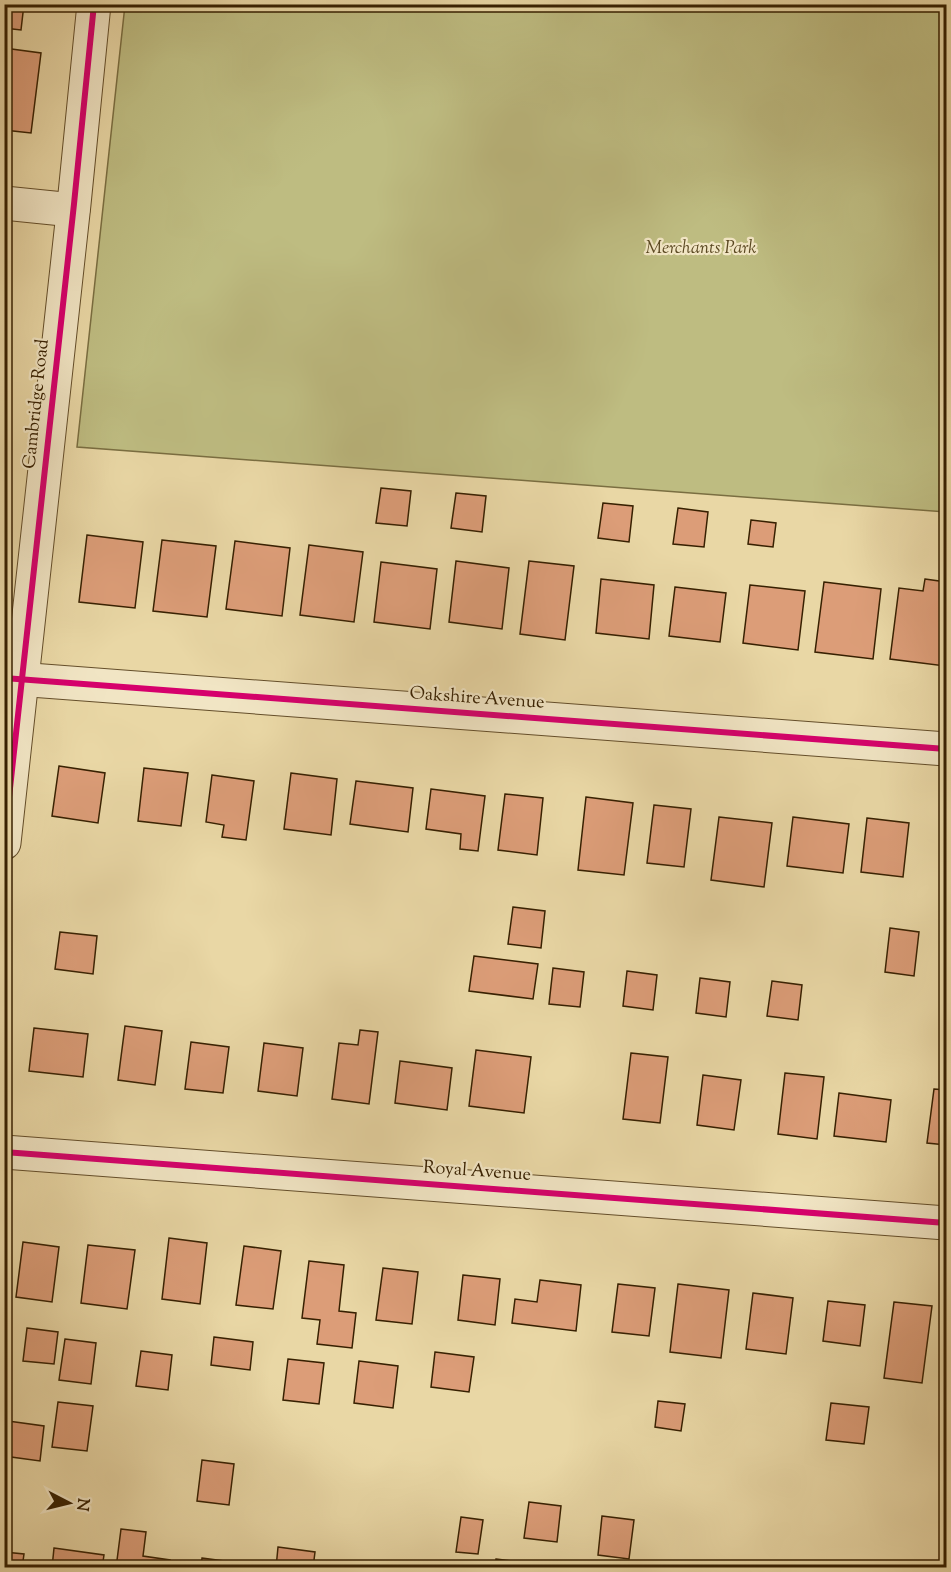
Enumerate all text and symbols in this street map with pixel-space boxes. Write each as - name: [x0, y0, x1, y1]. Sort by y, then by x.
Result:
- park label: Merchants Park: [646, 236, 756, 262]
- street label: Cambridge Road: [17, 338, 57, 470]
- street label: Oakshire Avenue: [409, 681, 545, 717]
- street label: Royal Avenue: [422, 1155, 532, 1189]
- north arrow: [39, 1473, 99, 1533]
- text: N: [69, 1497, 94, 1512]

